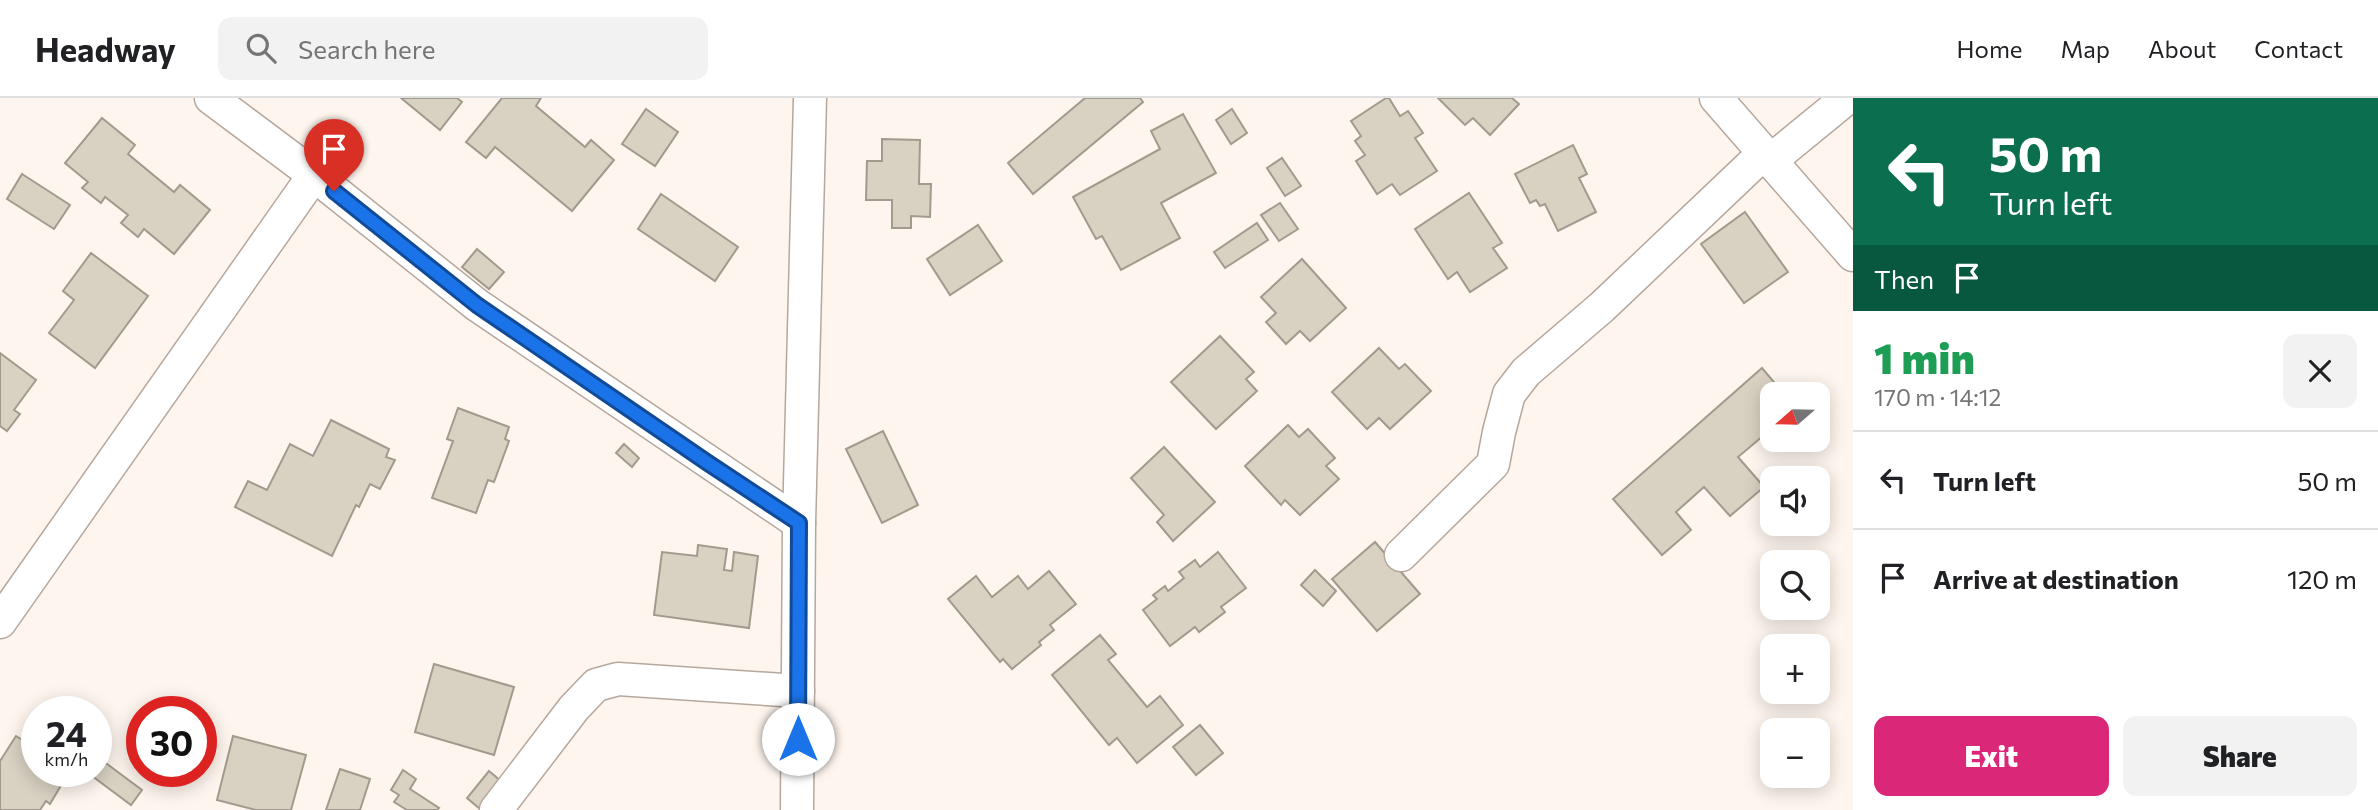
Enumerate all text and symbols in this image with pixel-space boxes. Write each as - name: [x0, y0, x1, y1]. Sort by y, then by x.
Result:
- search box: [218, 17, 708, 80]
- text: Headway: [35, 28, 176, 69]
- icon: search: [242, 29, 280, 67]
- text: Search here: [298, 33, 436, 64]
- text: Home: [1957, 34, 2023, 63]
- text: Map: [2061, 34, 2110, 63]
- text: About: [2148, 34, 2216, 63]
- text: Contact: [2254, 34, 2343, 63]
- pin: [304, 119, 364, 191]
- text: 50 m: [1989, 122, 2102, 182]
- icon: left: [1874, 126, 1965, 217]
- icon: arrive: [315, 130, 353, 168]
- text: Turn left: [1989, 182, 2113, 222]
- icon: arrive: [1948, 259, 1986, 297]
- text: Then: [1874, 263, 1934, 294]
- text: 1 min: [1874, 331, 1975, 383]
- button: close: [2283, 334, 2357, 408]
- north arrow: [1760, 382, 1830, 452]
- map controls: [1760, 382, 1830, 788]
- text: 170 m · 14:12: [1874, 383, 2001, 411]
- icon: left: [1874, 461, 1912, 499]
- text: Turn left: [1933, 465, 2036, 496]
- text: 50 m: [2297, 465, 2357, 496]
- button: sound: [1760, 466, 1830, 536]
- button: search: [1760, 550, 1830, 620]
- icon: arrive: [1874, 559, 1912, 597]
- text: Arrive at destination: [1933, 563, 2179, 594]
- text: 120 m: [2287, 563, 2357, 594]
- button: +: [1760, 634, 1830, 704]
- speed limit sign: 30: [126, 696, 217, 787]
- position arrow: [761, 702, 835, 776]
- text: 24: [46, 711, 87, 754]
- button: Exit: [1874, 716, 2109, 796]
- button: Share: [2123, 716, 2357, 796]
- button: −: [1760, 718, 1830, 788]
- text: km/h: [45, 748, 88, 770]

